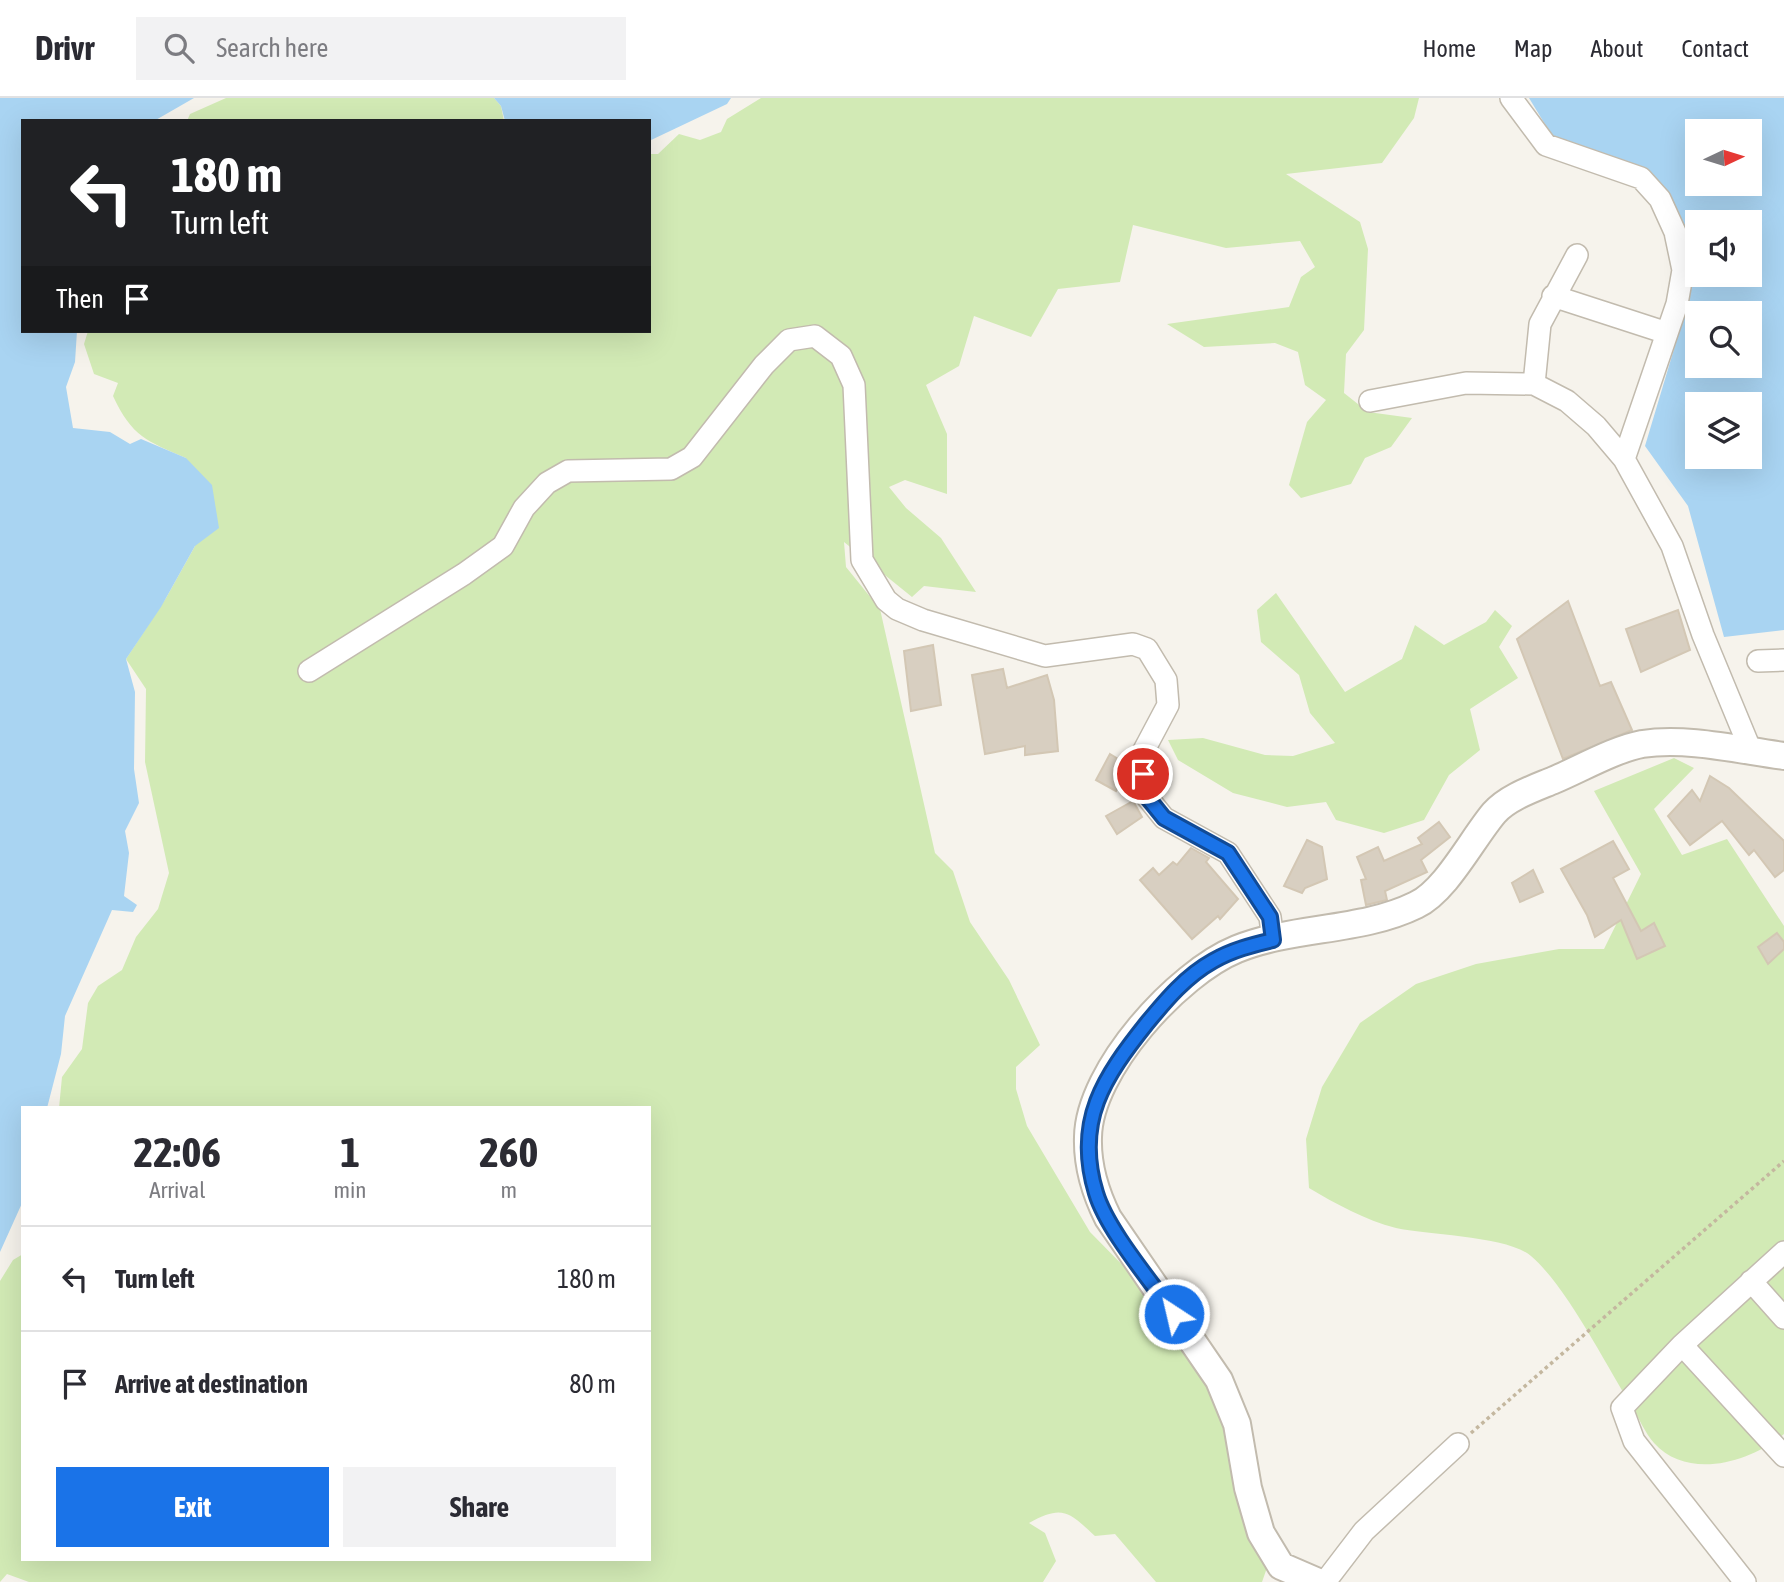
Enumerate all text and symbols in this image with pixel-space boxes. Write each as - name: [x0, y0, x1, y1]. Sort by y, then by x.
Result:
- search box: [136, 17, 626, 80]
- text: Drivr: [35, 29, 94, 67]
- icon: search: [160, 29, 198, 67]
- text: Search here: [216, 33, 328, 63]
- text: Home: [1422, 35, 1476, 62]
- text: Map: [1514, 35, 1552, 62]
- text: About: [1590, 35, 1643, 62]
- text: Contact: [1681, 35, 1749, 62]
- north arrow: [1685, 119, 1762, 196]
- map controls: [1685, 119, 1762, 469]
- text: 180 m: [171, 146, 282, 202]
- icon: left: [56, 147, 147, 238]
- text: Turn left: [171, 204, 269, 241]
- button: sound: [1685, 210, 1762, 287]
- icon: arrive: [118, 280, 156, 318]
- text: Then: [56, 284, 104, 314]
- button: search: [1685, 301, 1762, 378]
- button: layers: [1685, 392, 1762, 469]
- pin: [1113, 744, 1173, 804]
- icon: arrive: [1124, 755, 1162, 793]
- text: 22:06: [134, 1128, 221, 1176]
- text: 1: [340, 1128, 360, 1176]
- text: 260: [479, 1128, 538, 1176]
- text: Arrival: [149, 1177, 205, 1203]
- text: min: [334, 1177, 367, 1203]
- text: m: [500, 1177, 517, 1203]
- icon: left: [56, 1260, 94, 1298]
- text: Turn left: [115, 1264, 195, 1294]
- text: 180 m: [557, 1264, 616, 1294]
- position arrow: [1137, 1277, 1211, 1351]
- icon: arrive: [56, 1365, 94, 1403]
- text: Arrive at destination: [115, 1369, 308, 1399]
- text: 80 m: [569, 1369, 616, 1399]
- button: Exit: [56, 1467, 329, 1547]
- button: Share: [343, 1467, 616, 1547]

